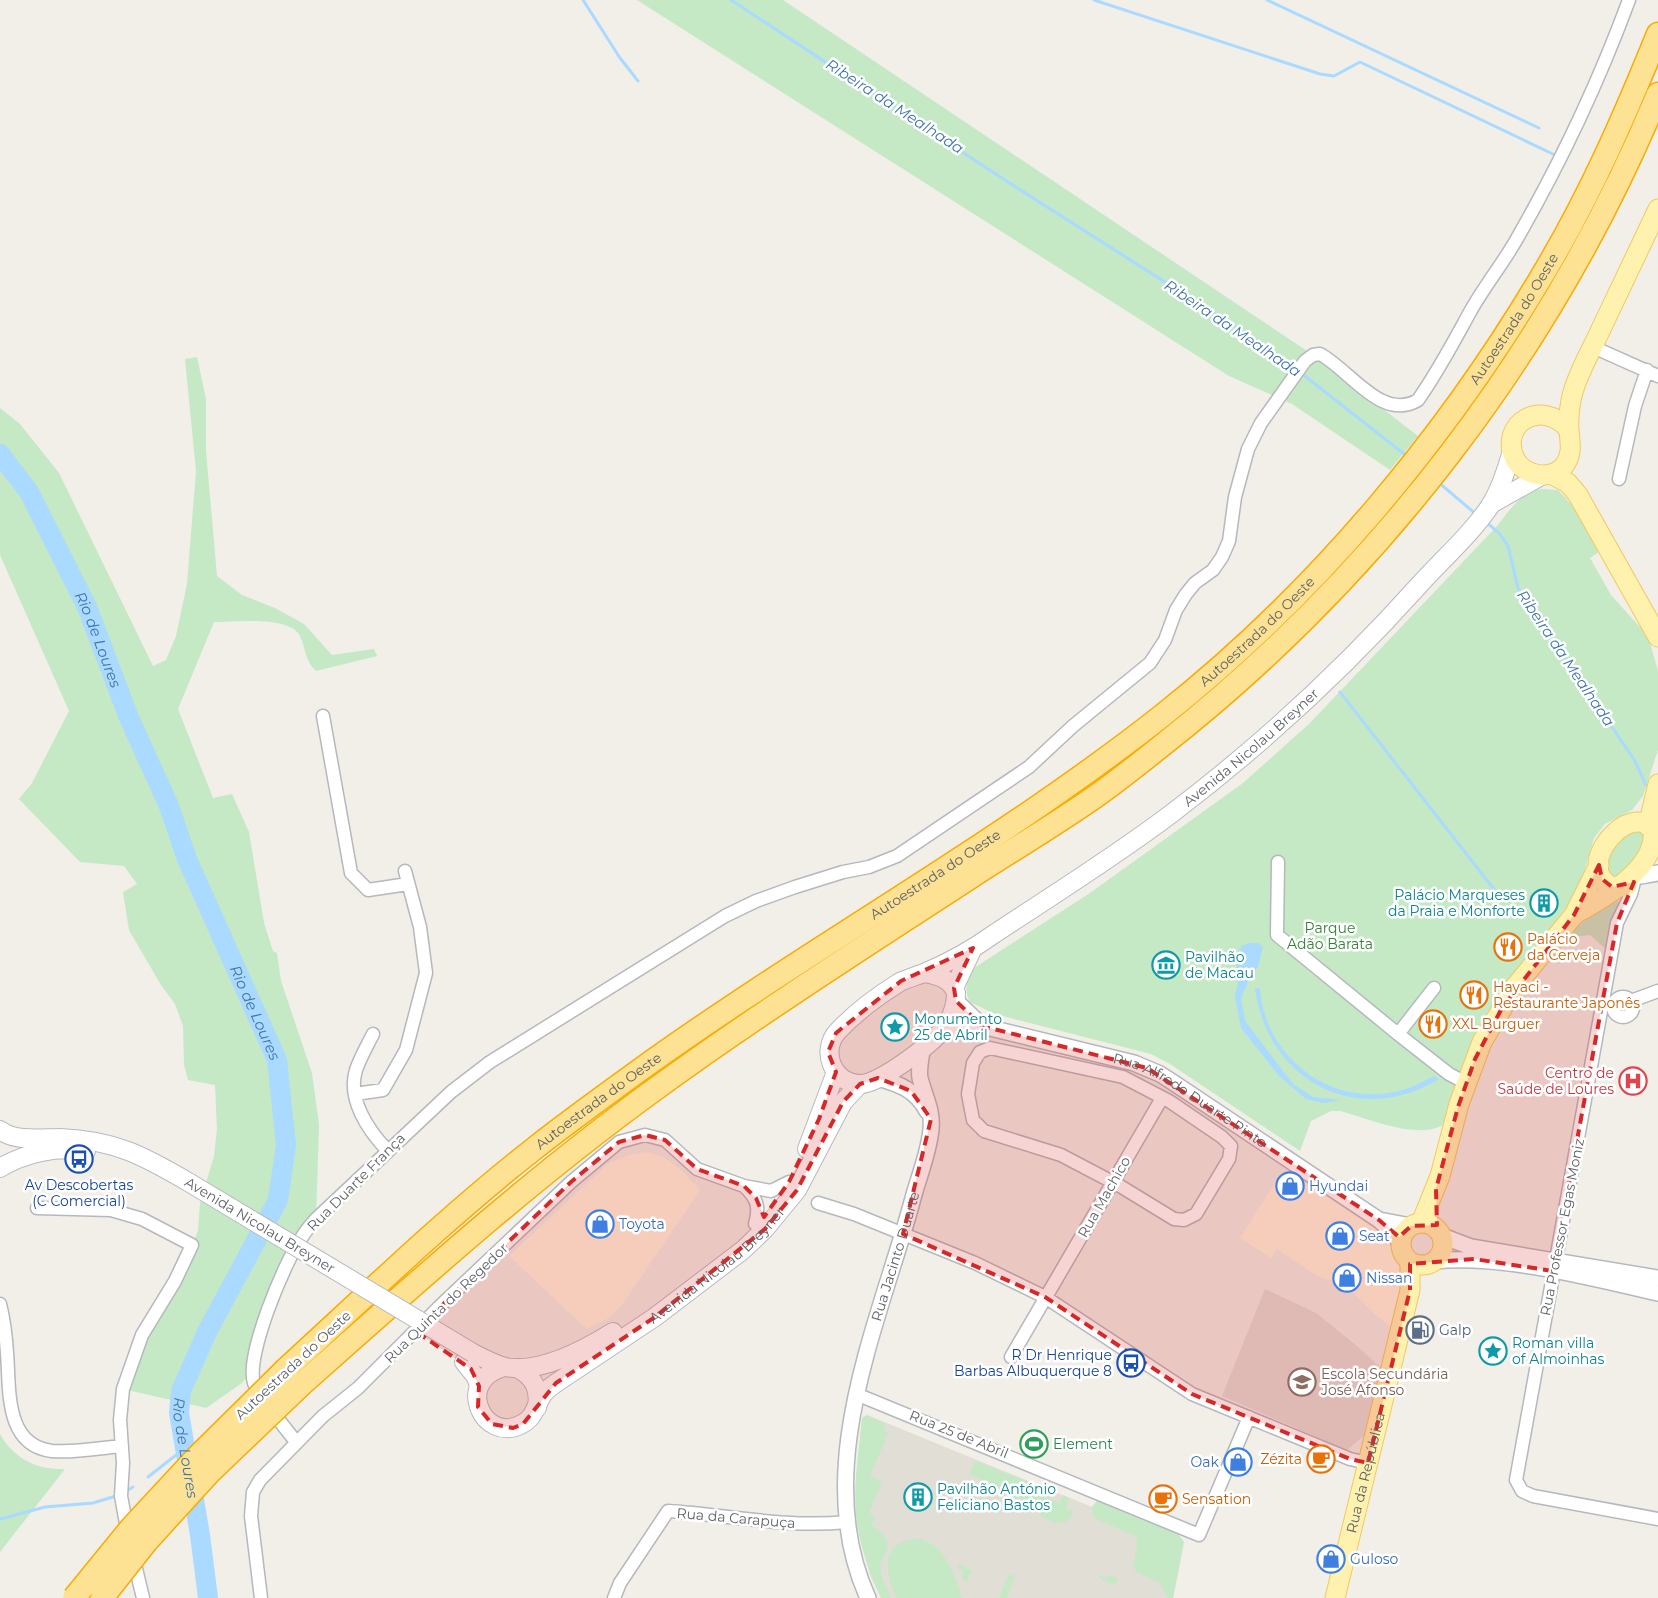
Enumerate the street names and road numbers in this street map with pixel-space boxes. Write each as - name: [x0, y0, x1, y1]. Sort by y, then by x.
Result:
- street label: Autoestrada do Oeste: [1466, 250, 1562, 388]
- street label: Autoestrada do Oeste: [1196, 573, 1319, 690]
- street label: Avenida Nicolau Breyner: [1180, 684, 1323, 810]
- street label: Autoestrada do Oeste: [867, 825, 1004, 923]
- street label: Autoestrada do Oeste: [532, 1048, 665, 1153]
- street label: Rua Alfredo Duarte Pinto: [1111, 1049, 1271, 1152]
- street label: Rua Duarte França: [303, 1129, 409, 1235]
- street label: Rua Professor Egas Moniz: [1536, 1137, 1588, 1317]
- street label: Rua Machico: [1074, 1153, 1135, 1241]
- street label: Avenida Nicolau Breyner: [181, 1173, 339, 1277]
- street label: Rua Jacinto Duarte: [867, 1190, 923, 1323]
- street label: Avenida Nicolau Breyner: [646, 1203, 789, 1327]
- street label: Rua Quinta do Regedor: [380, 1239, 512, 1367]
- street label: Autoestrada do Oeste: [231, 1307, 355, 1423]
- street label: Rua 25 de Abril: [907, 1406, 1011, 1462]
- street label: Rua da República: [1342, 1410, 1389, 1535]
- street label: Rua da Carapuça: [676, 1504, 796, 1532]

